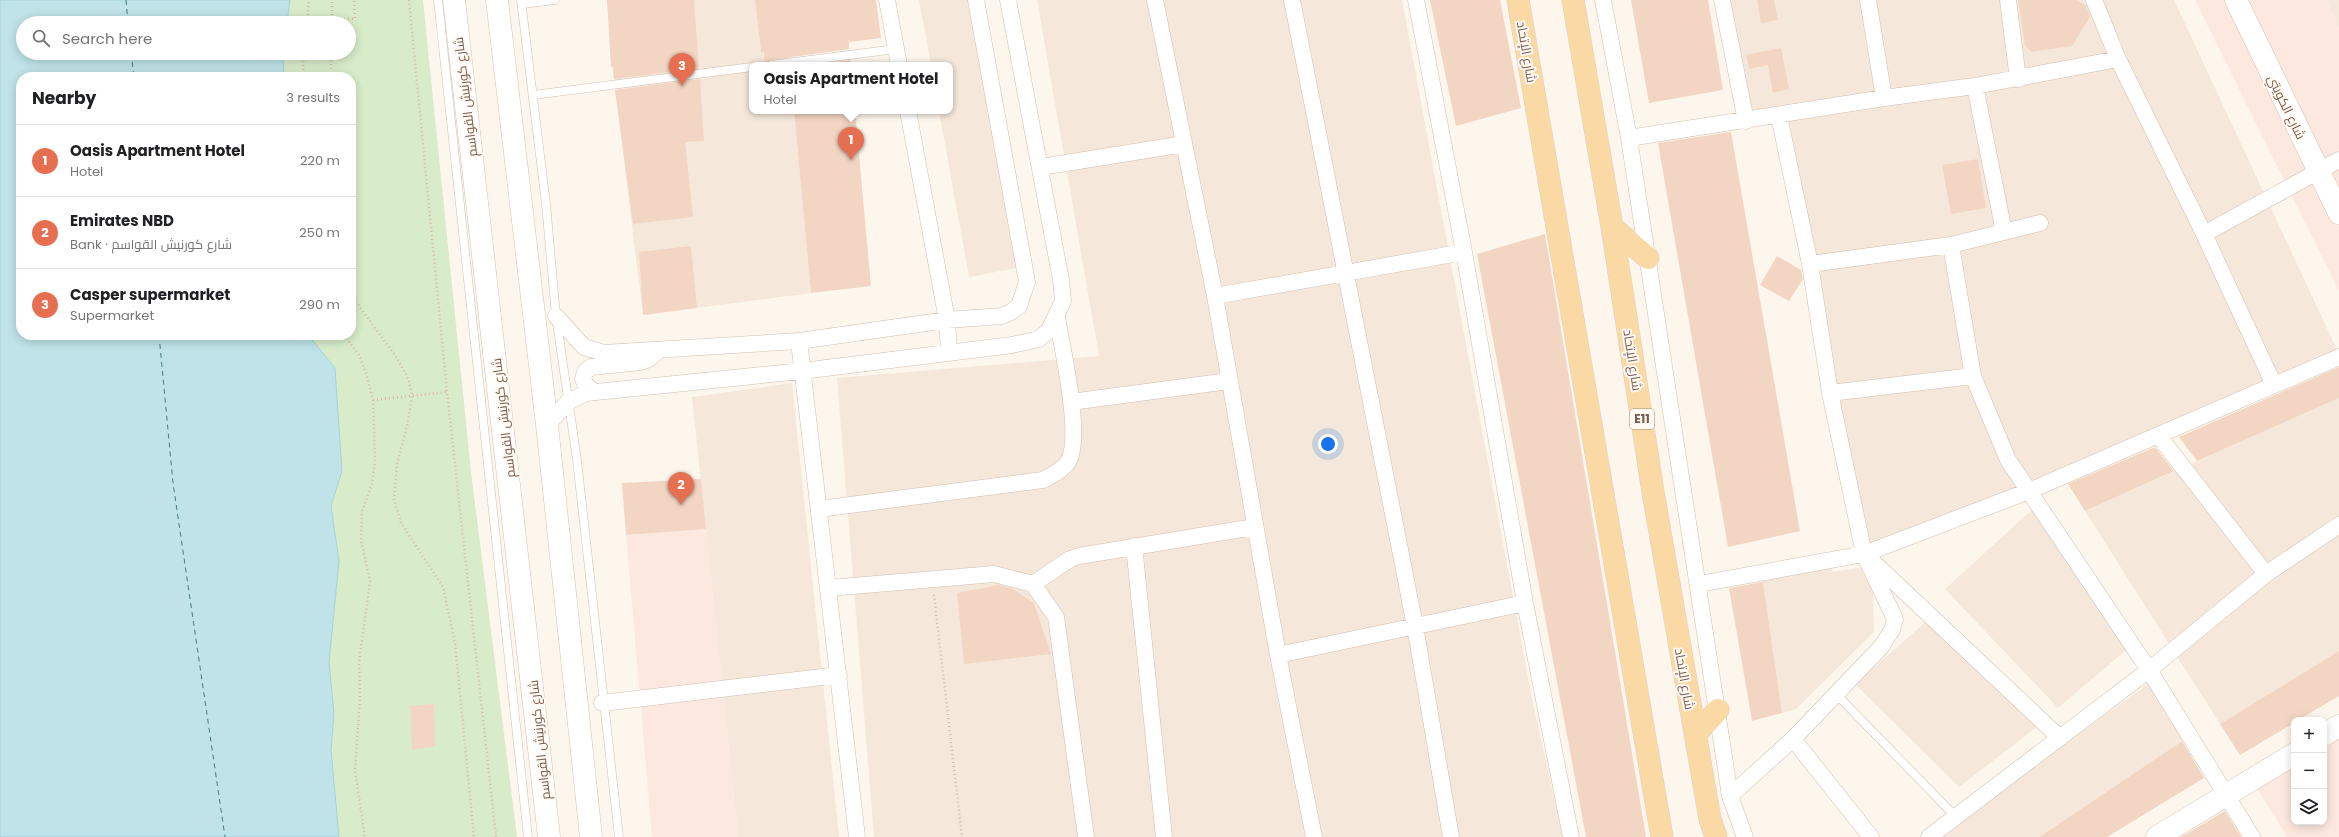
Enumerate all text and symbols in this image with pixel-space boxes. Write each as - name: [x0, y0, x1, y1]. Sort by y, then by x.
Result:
- search box: [16, 16, 356, 60]
- street label: شارع الإتحاد: [1512, 20, 1541, 84]
- icon: search: [30, 27, 52, 49]
- text: Search here: [62, 28, 152, 49]
- street label: شارع كورنيش القواسم: [449, 36, 482, 158]
- pin: 3: [669, 53, 695, 86]
- popup: [749, 62, 953, 114]
- text: Oasis Apartment Hotel: [763, 68, 939, 89]
- street label: شارع الكويتي: [2262, 72, 2310, 143]
- text: Nearby: [32, 86, 96, 110]
- text: 3 results: [286, 88, 340, 107]
- text: Hotel: [763, 90, 797, 109]
- pin: 1: [838, 127, 864, 160]
- text: Oasis Apartment Hotel: [70, 140, 245, 161]
- text: 1: [43, 151, 47, 170]
- text: 220 m: [300, 151, 340, 170]
- text: Hotel: [70, 162, 103, 181]
- text: Emirates NBD: [70, 210, 174, 231]
- text: 2: [41, 223, 49, 242]
- text: 250 m: [299, 223, 340, 242]
- text: Bank · شارع كورنيش القواسم: [70, 235, 232, 254]
- text: Casper supermarket: [70, 284, 230, 305]
- text: 3: [41, 295, 49, 314]
- text: 290 m: [299, 295, 340, 314]
- text: Supermarket: [70, 306, 154, 325]
- street label: شارع الإتحاد: [1618, 328, 1647, 392]
- street label: شارع كورنيش القواسم: [487, 357, 520, 479]
- road number: E11: [1630, 409, 1654, 429]
- your location: [1318, 434, 1338, 454]
- pin: 2: [668, 472, 694, 505]
- street label: شارع الإتحاد: [1670, 647, 1699, 711]
- street label: شارع كورنيش القواسم: [524, 679, 555, 801]
- map controls: [2291, 717, 2327, 825]
- button: +: [2291, 717, 2327, 753]
- button: −: [2291, 753, 2327, 789]
- button: layers: [2291, 789, 2327, 825]

